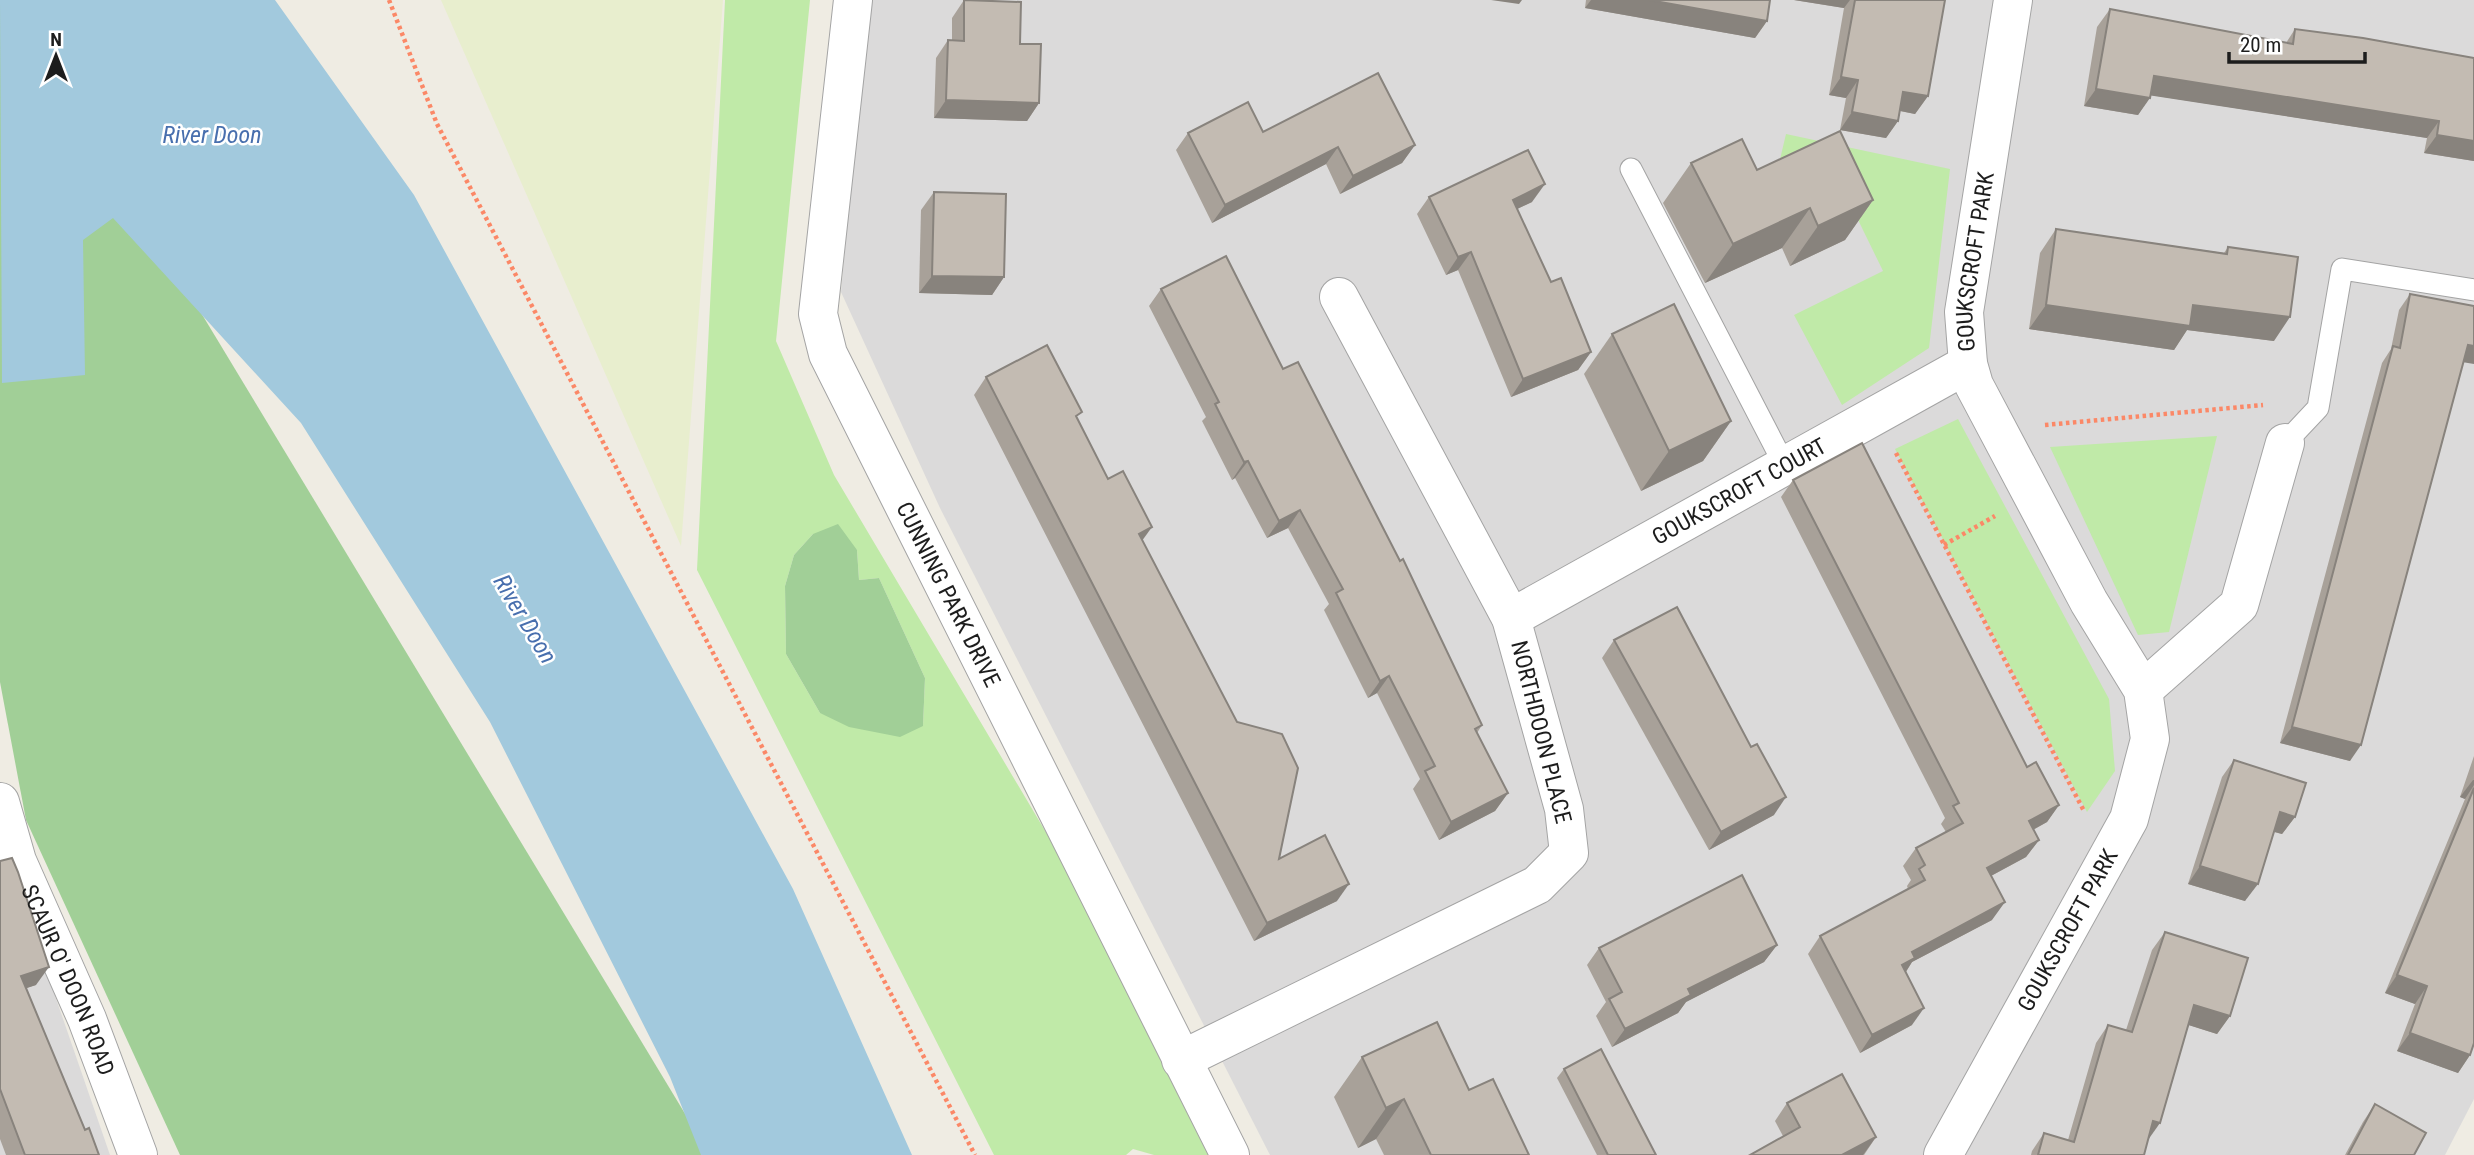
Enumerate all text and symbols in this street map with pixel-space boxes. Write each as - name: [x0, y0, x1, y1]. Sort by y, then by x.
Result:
- north arrow: [21, 21, 91, 91]
- scale bar: [2229, 21, 2366, 65]
- text: N: [50, 28, 62, 51]
- text: 20 m: [2240, 33, 2281, 57]
- water label: River Doon: [163, 121, 261, 149]
- street label: GOUKSCROFT PARK: [1950, 170, 1999, 353]
- street label: GOUKSCROFT COURT: [1647, 432, 1831, 550]
- street label: CUNNING PARK DRIVE: [891, 497, 1006, 691]
- water label: River Doon: [488, 569, 562, 669]
- street label: NORTHDOON PLACE: [1505, 638, 1577, 826]
- street label: GOUKSCROFT PARK: [2012, 844, 2123, 1016]
- street label: SCAUR O' DOON ROAD: [16, 881, 120, 1079]

